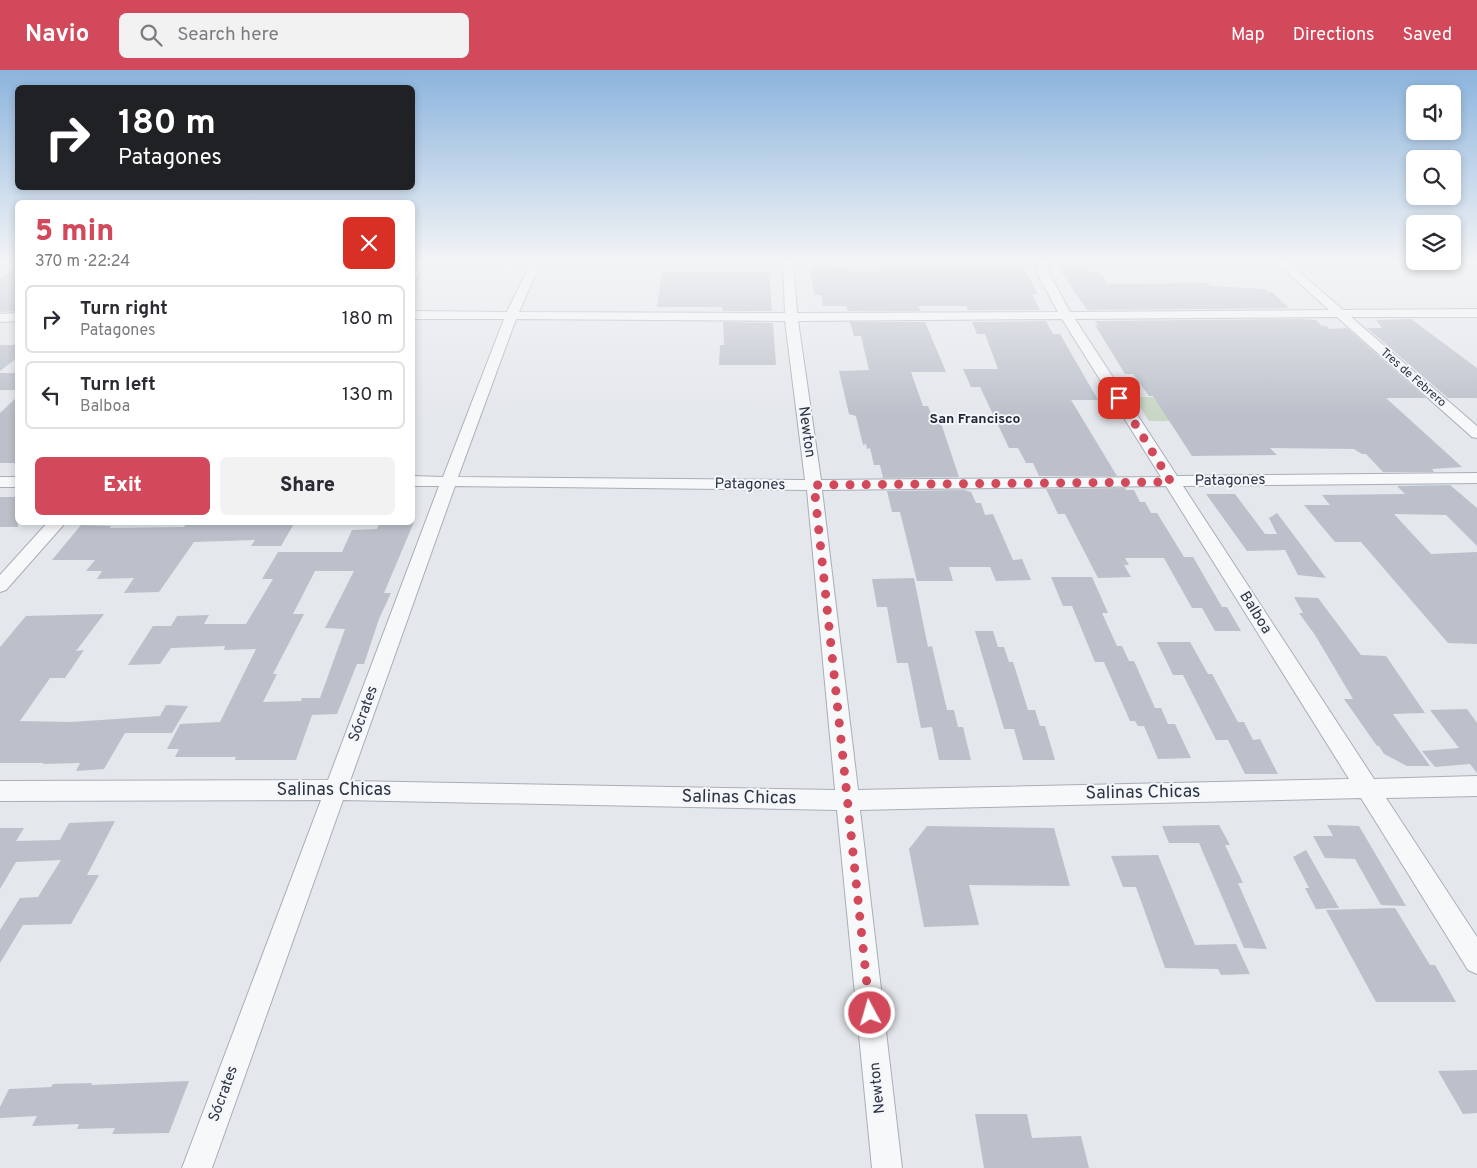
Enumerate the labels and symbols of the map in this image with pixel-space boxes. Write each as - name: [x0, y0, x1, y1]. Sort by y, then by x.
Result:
- street label: Tres de Febrero: [1377, 345, 1449, 411]
- pin: [1098, 377, 1140, 419]
- street label: Newton: [793, 405, 819, 459]
- district label: San Francisco: [930, 411, 1021, 428]
- street label: Patagones: [1194, 471, 1266, 491]
- street label: Patagones: [714, 475, 786, 495]
- street label: Balboa: [1235, 588, 1275, 638]
- street label: Sócrates: [345, 683, 383, 745]
- street label: Salinas Chicas: [277, 779, 392, 802]
- street label: Salinas Chicas: [1085, 780, 1201, 806]
- street label: Salinas Chicas: [681, 785, 797, 811]
- position arrow: [843, 986, 895, 1038]
- street label: Newton: [866, 1061, 890, 1115]
- street label: Sócrates: [205, 1063, 243, 1125]

